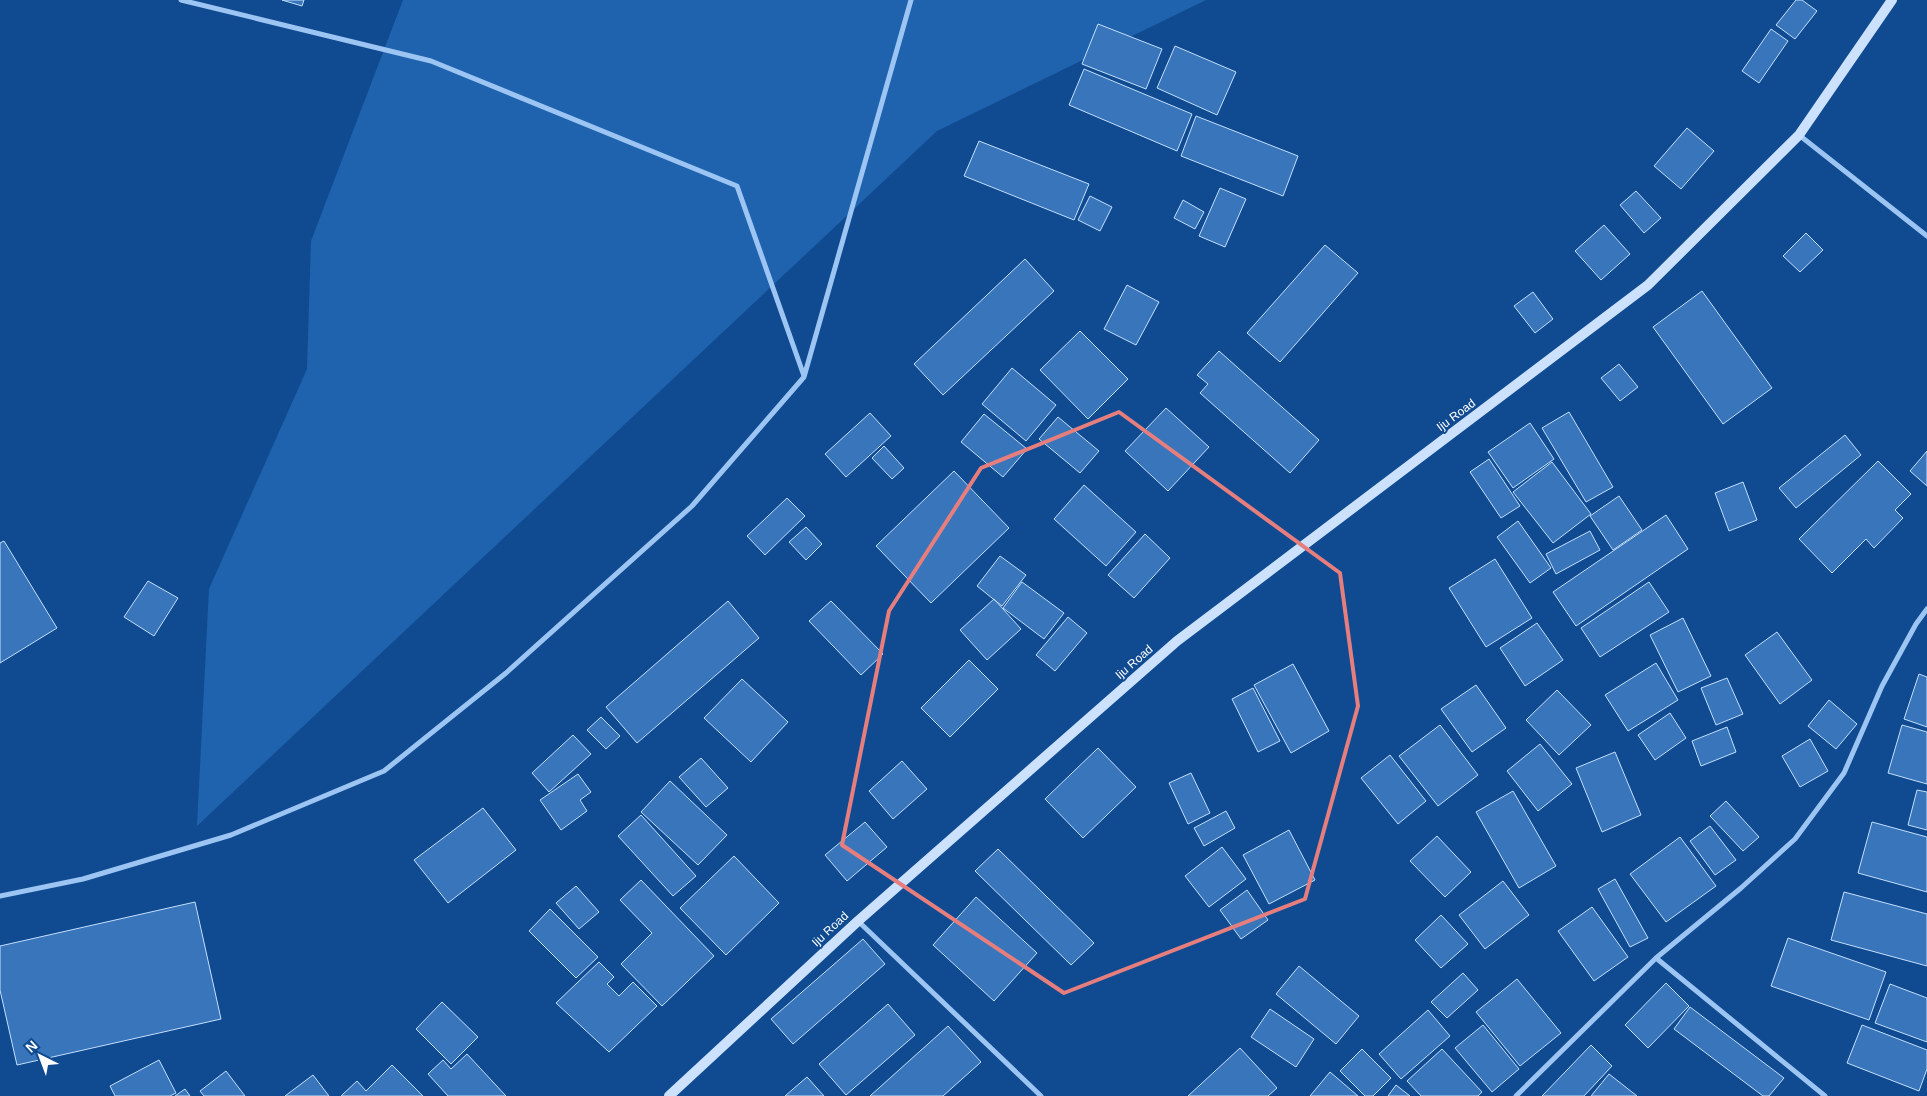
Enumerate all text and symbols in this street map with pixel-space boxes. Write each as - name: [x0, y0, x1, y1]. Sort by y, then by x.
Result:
- street label: Iju Road: [1434, 396, 1478, 434]
- street label: Iju Road: [1113, 642, 1155, 682]
- street label: Iju Road: [809, 909, 851, 949]
- north arrow: [15, 1031, 65, 1081]
- text: N: [22, 1037, 40, 1056]

